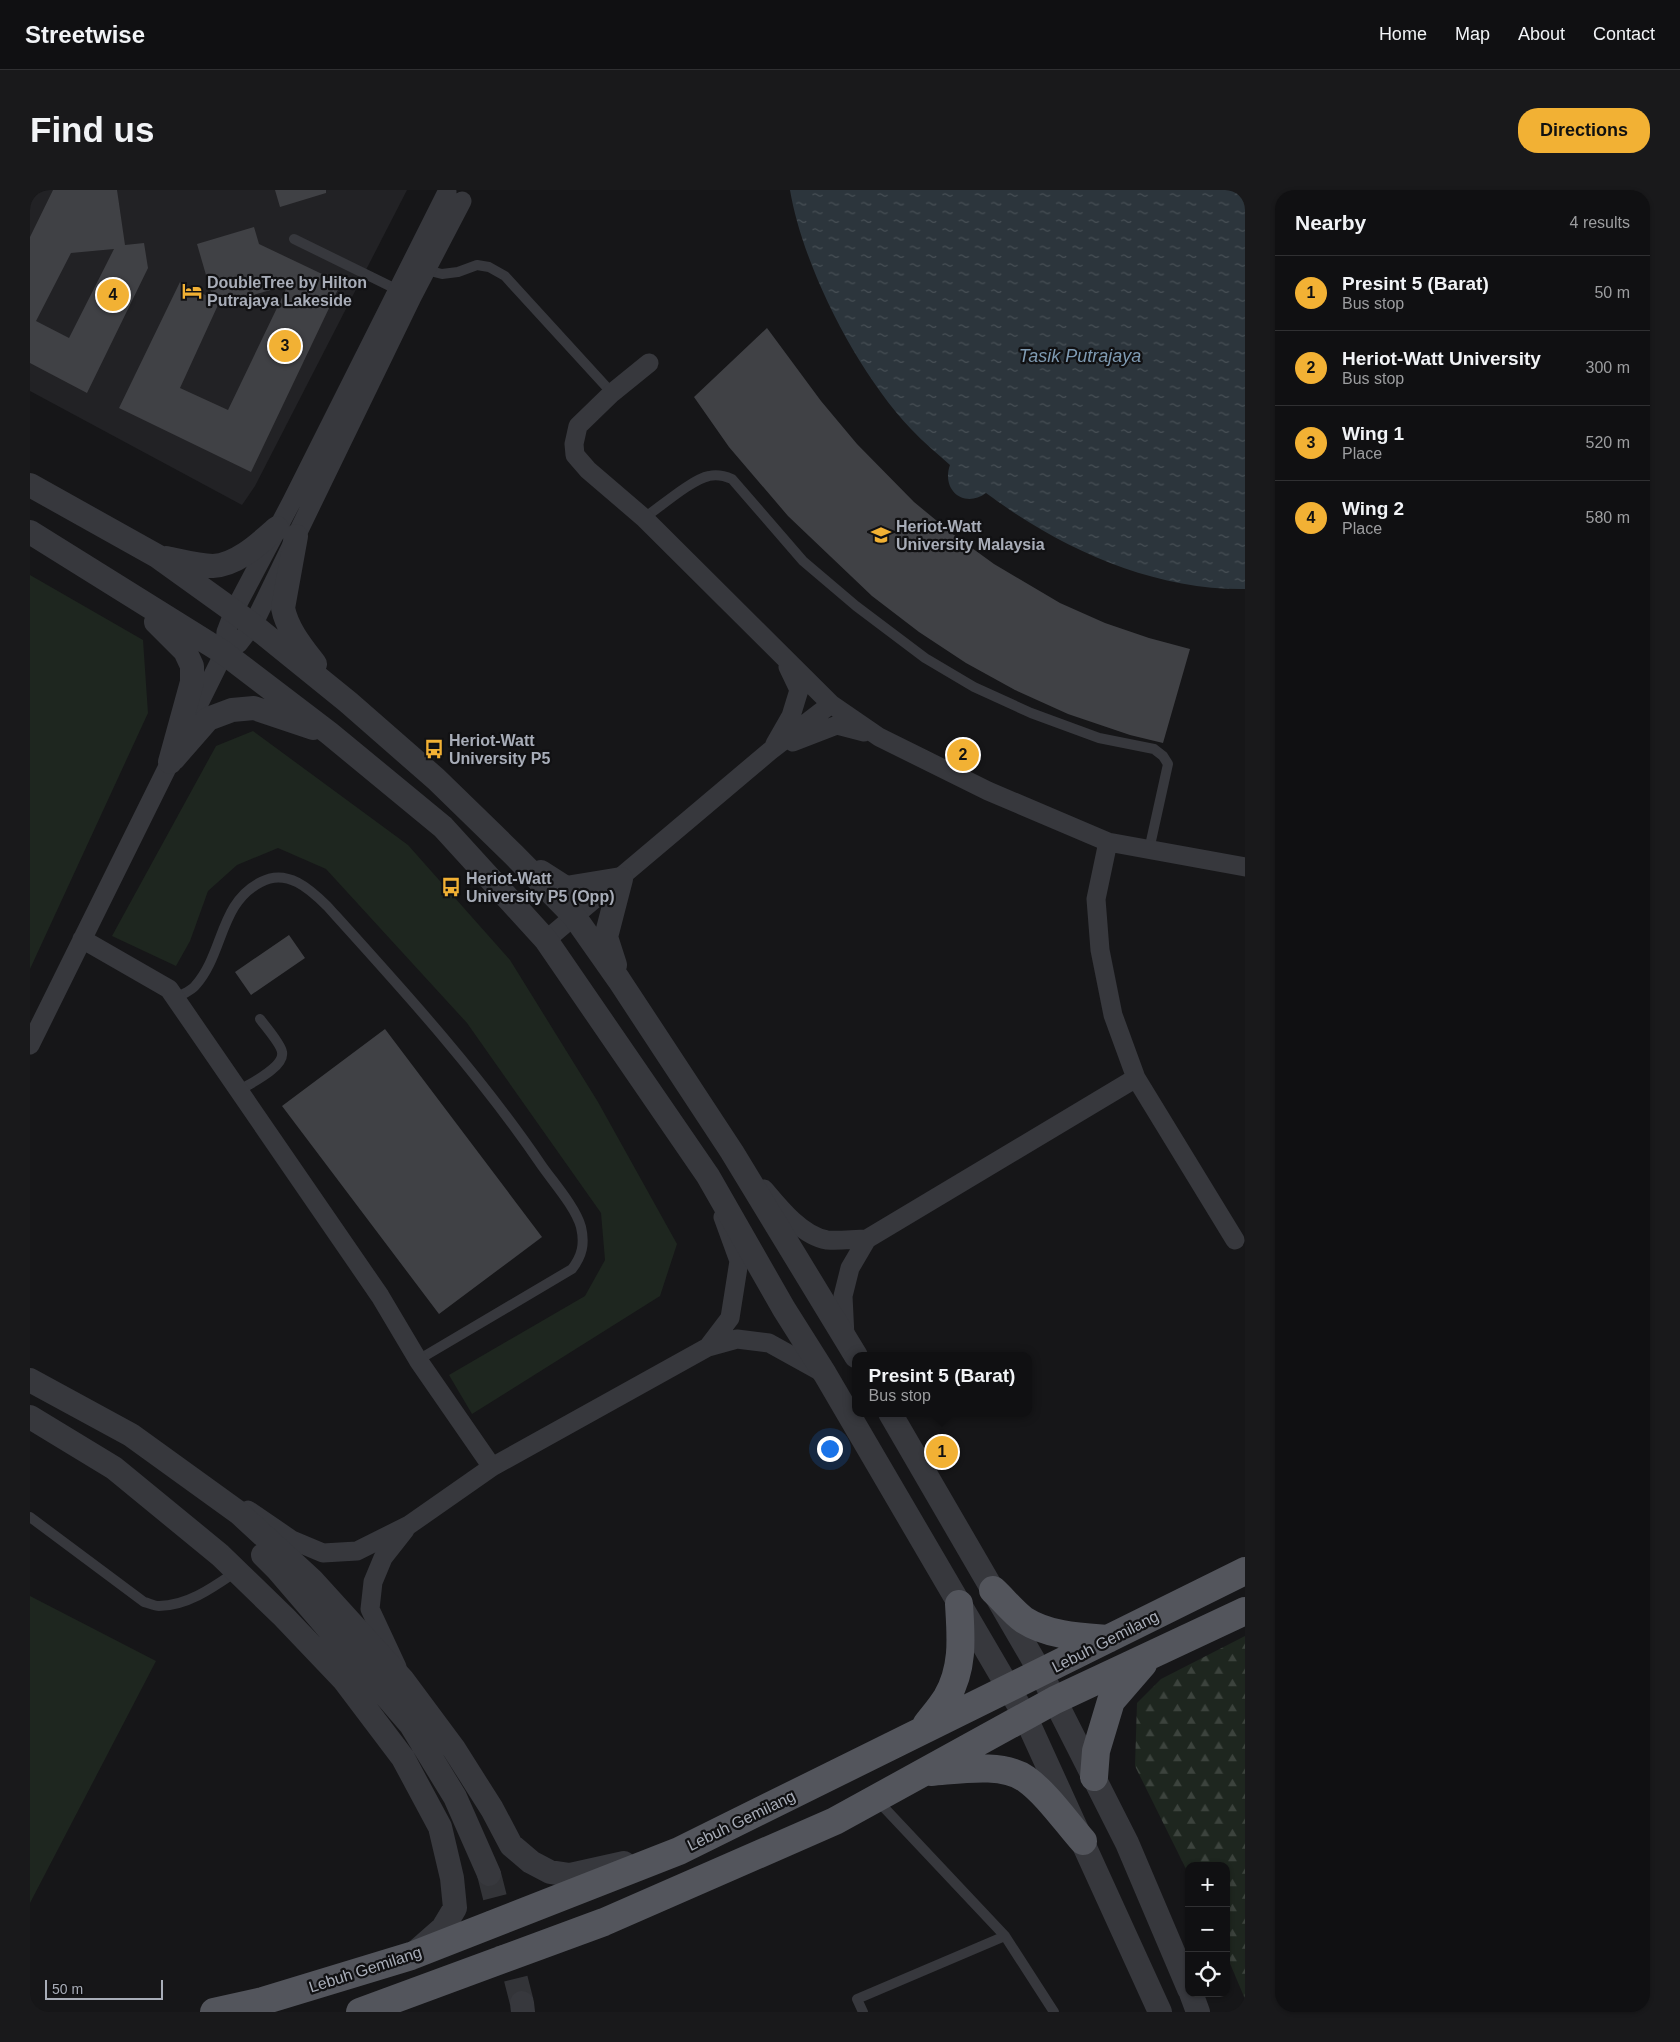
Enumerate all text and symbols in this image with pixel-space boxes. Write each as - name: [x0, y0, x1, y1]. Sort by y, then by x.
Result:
- text: Streetwise: [25, 21, 145, 48]
- text: Home: [1379, 24, 1427, 44]
- text: Map: [1455, 24, 1490, 44]
- text: About: [1518, 24, 1565, 44]
- text: Contact: [1593, 24, 1655, 44]
- button: Directions: [1518, 108, 1650, 153]
- text: Find us: [30, 110, 154, 149]
- text: Nearby: [1295, 211, 1366, 234]
- text: 4 results: [1570, 214, 1630, 231]
- text: Presint 5 (Barat): [1342, 273, 1489, 294]
- place label: DoubleTree by Hilton Putrajaya Lakeside: [207, 274, 367, 309]
- pin: 4: [97, 276, 129, 314]
- hotel icon: DoubleTree by Hilton Putrajaya Lakeside: [181, 280, 203, 302]
- text: 1: [1307, 284, 1315, 301]
- text: 50 m: [1594, 284, 1630, 301]
- text: Bus stop: [1342, 295, 1404, 312]
- pin: 3: [269, 327, 301, 365]
- water label: Tasik Putrajaya: [1019, 346, 1141, 366]
- text: Heriot-Watt University: [1342, 348, 1541, 369]
- text: 2: [1307, 359, 1315, 376]
- text: 300 m: [1586, 359, 1630, 376]
- text: Bus stop: [1342, 370, 1404, 387]
- text: Wing 1: [1342, 423, 1404, 444]
- text: 3: [1307, 434, 1315, 451]
- text: 520 m: [1586, 434, 1630, 451]
- text: Place: [1342, 445, 1382, 462]
- text: Wing 2: [1342, 498, 1404, 519]
- text: 4: [1307, 509, 1315, 526]
- text: 580 m: [1586, 509, 1630, 526]
- place label: Heriot-Watt University Malaysia: [896, 518, 1045, 553]
- text: Place: [1342, 520, 1382, 537]
- school or university icon: Heriot-Watt University Malaysia: [870, 524, 892, 546]
- place label: Heriot-Watt University P5: [449, 732, 550, 767]
- pin: 2: [947, 736, 979, 774]
- bus stop icon: Heriot-Watt University P5: [423, 738, 445, 760]
- place label: Heriot-Watt University P5 (Opp): [466, 870, 614, 905]
- bus stop icon: Heriot-Watt University P5 (Opp): [440, 876, 462, 898]
- popup: [852, 1352, 1032, 1417]
- text: Presint 5 (Barat): [869, 1365, 1015, 1386]
- text: Bus stop: [869, 1387, 931, 1404]
- pin: 1: [926, 1433, 958, 1471]
- your location: [817, 1436, 843, 1462]
- street label: Lebuh Gemilang: [1049, 1607, 1161, 1676]
- street label: Lebuh Gemilang: [685, 1787, 798, 1854]
- map controls: [1185, 1862, 1230, 1997]
- button: +: [1185, 1862, 1230, 1907]
- button: −: [1185, 1907, 1230, 1952]
- street label: Lebuh Gemilang: [307, 1943, 424, 1996]
- button: locate: [1185, 1952, 1230, 1997]
- scale bar: [45, 1977, 162, 2000]
- text: 50 m: [52, 1981, 83, 1997]

